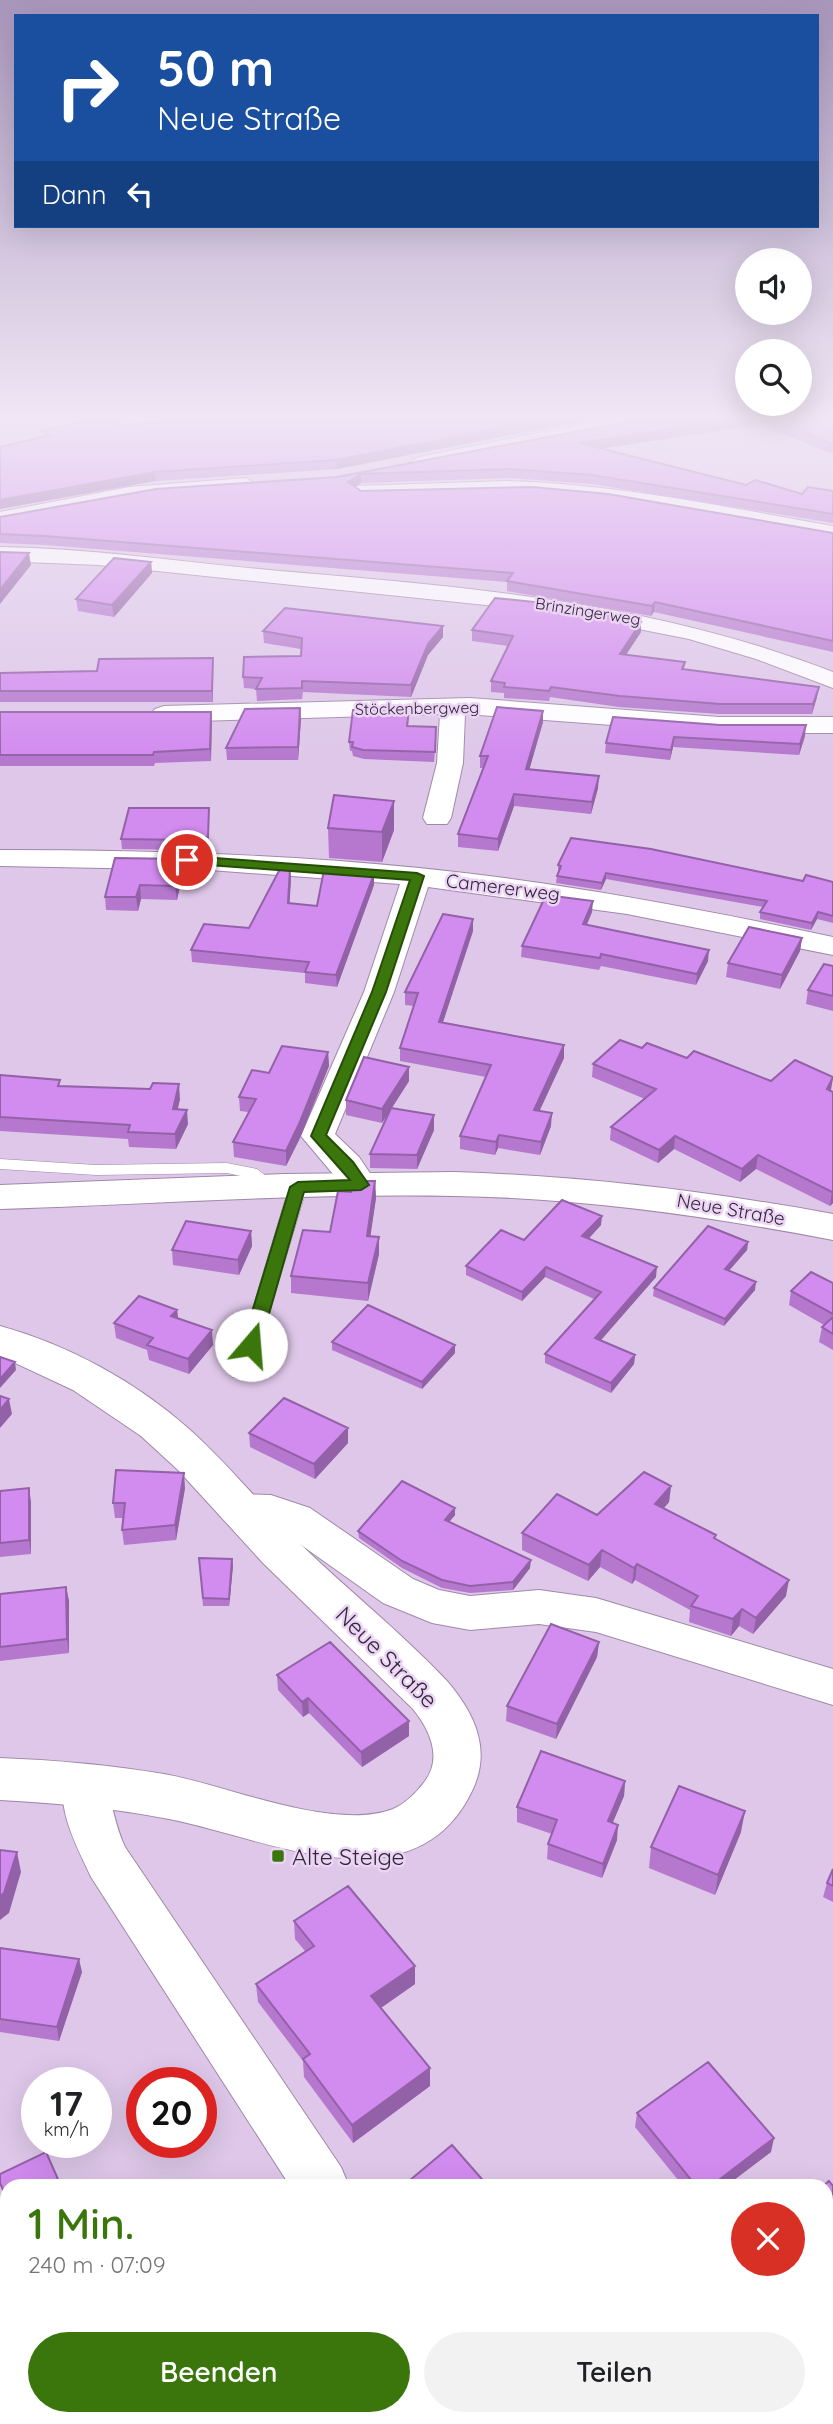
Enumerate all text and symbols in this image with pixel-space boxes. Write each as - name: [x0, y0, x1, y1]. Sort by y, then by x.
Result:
- text: 50 m: [157, 37, 274, 98]
- icon: right: [42, 42, 133, 133]
- text: Neue Straße: [157, 98, 341, 138]
- icon: left: [121, 175, 159, 213]
- text: Dann: [42, 178, 107, 211]
- map controls: [735, 248, 812, 416]
- button: sound: [735, 248, 812, 325]
- button: search: [735, 339, 812, 416]
- street label: Brinzingerweg: [534, 593, 642, 629]
- street label: Stöckenbergweg: [355, 697, 479, 719]
- pin: [157, 830, 217, 890]
- icon: arrive: [168, 841, 206, 879]
- street label: Camererweg: [445, 868, 561, 906]
- street label: Neue Straße: [675, 1188, 787, 1230]
- position arrow: [214, 1308, 288, 1382]
- street label: Neue Straße: [330, 1600, 444, 1714]
- place label: Alte Steige: [292, 1842, 404, 1871]
- marker: Alte Steige: [270, 1848, 286, 1864]
- speed limit sign: 20: [126, 2067, 217, 2158]
- text: 17: [50, 2081, 83, 2125]
- text: km/h: [44, 2118, 89, 2141]
- text: 1 Min.: [28, 2197, 134, 2250]
- button: close: [731, 2202, 805, 2276]
- text: 240 m · 07:09: [28, 2250, 166, 2279]
- button: Beenden: [28, 2332, 410, 2412]
- button: Teilen: [424, 2332, 805, 2412]

